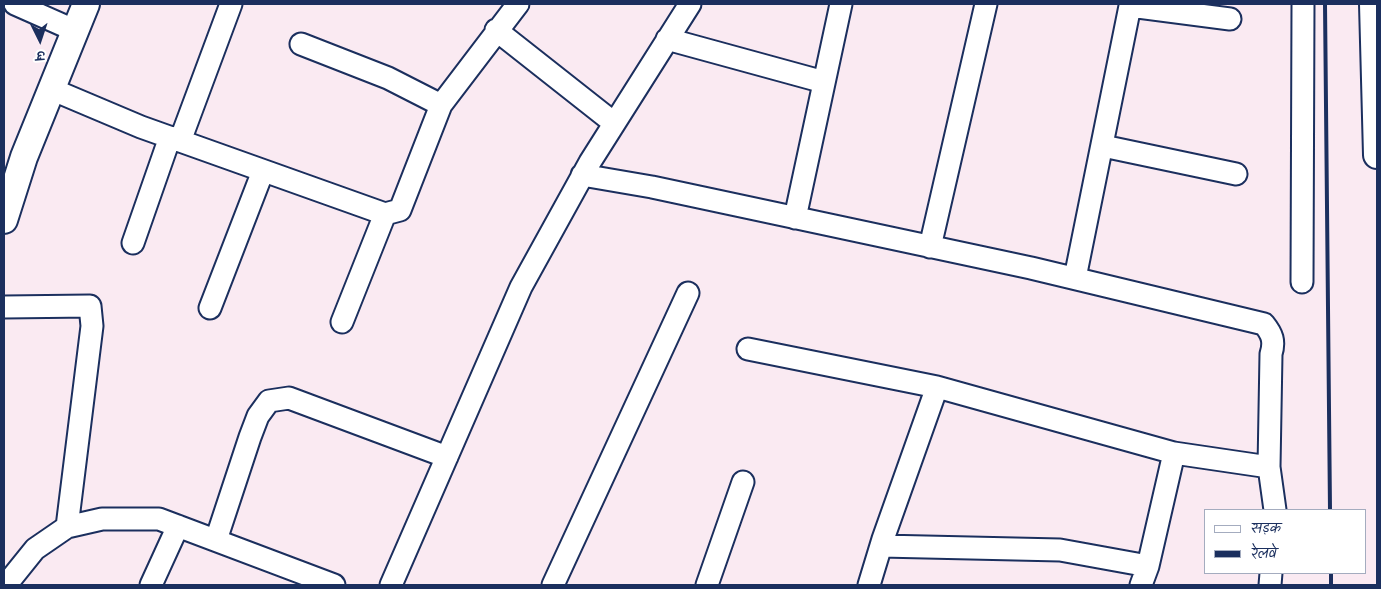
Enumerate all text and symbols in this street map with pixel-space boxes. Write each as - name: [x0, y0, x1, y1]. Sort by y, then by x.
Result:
- north arrow: [15, 15, 65, 65]
- text: उ: [36, 44, 46, 66]
- legend: [1204, 509, 1366, 574]
- text: सड़क: [1251, 517, 1281, 541]
- text: रेलवे: [1251, 542, 1276, 566]

